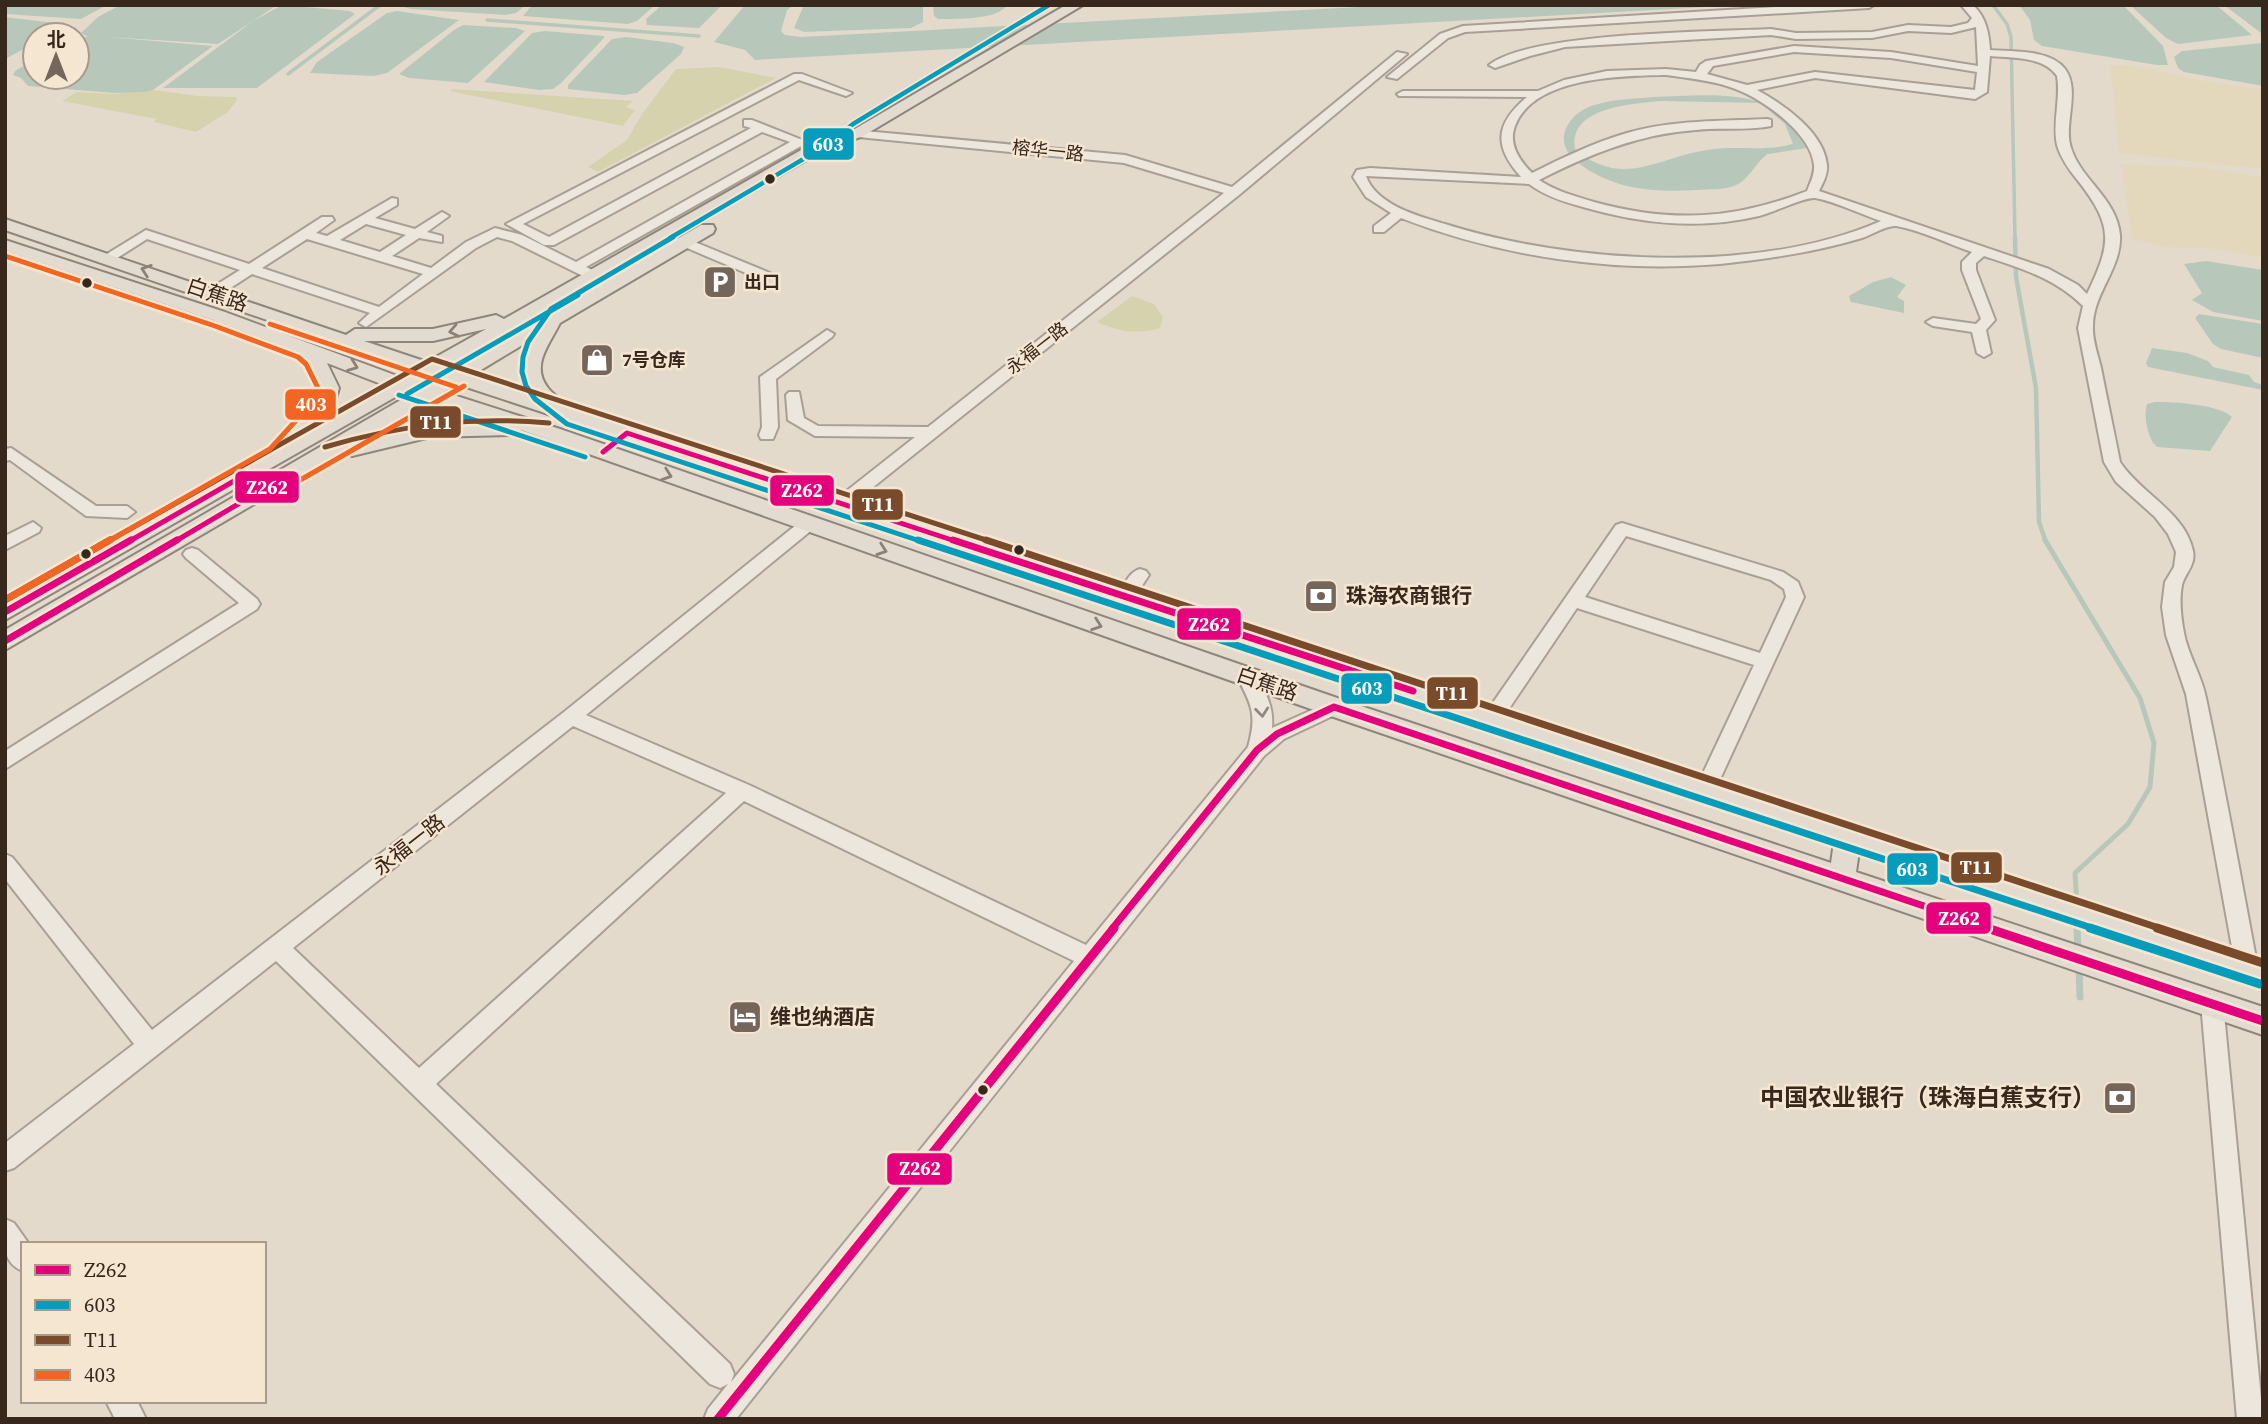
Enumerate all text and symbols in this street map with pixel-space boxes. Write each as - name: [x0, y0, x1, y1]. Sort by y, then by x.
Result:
- north arrow: [21, 21, 91, 91]
- text: 北: [46, 26, 66, 52]
- line badge: 603: [802, 127, 855, 161]
- text: 603: [813, 131, 843, 157]
- street label: 榕华一路: [1011, 134, 1085, 167]
- unlabelled marker: [763, 172, 777, 186]
- parking icon: 出口: [701, 263, 739, 301]
- one-way arrow: [140, 264, 152, 278]
- place label: 出口: [744, 269, 780, 294]
- street label: 白蕉路: [183, 271, 252, 318]
- unlabelled marker: [80, 276, 94, 290]
- street label: 永福一路: [1001, 316, 1073, 380]
- one-way arrow: [448, 322, 460, 337]
- shop icon: 7号仓库: [578, 341, 616, 379]
- place label: 7号仓库: [622, 347, 686, 372]
- one-way arrow: [347, 358, 359, 372]
- line badge: 403: [284, 388, 337, 421]
- text: 403: [296, 391, 326, 417]
- line badge: T11: [409, 405, 462, 439]
- text: T11: [420, 409, 452, 435]
- one-way arrow: [660, 467, 672, 481]
- line badge: Z262: [234, 470, 300, 504]
- text: Z262: [246, 474, 288, 500]
- line badge: Z262: [769, 474, 835, 507]
- text: Z262: [781, 477, 823, 503]
- line badge: T11: [851, 488, 904, 521]
- text: T11: [862, 491, 894, 517]
- one-way arrow: [875, 542, 887, 556]
- unlabelled marker: [1012, 543, 1026, 557]
- unlabelled marker: [79, 547, 93, 561]
- bank icon: 珠海农商银行: [1302, 577, 1340, 615]
- place label: 珠海农商银行: [1346, 581, 1472, 610]
- line badge: Z262: [1176, 607, 1242, 641]
- text: Z262: [1188, 611, 1230, 637]
- one-way arrow: [1090, 617, 1102, 631]
- street label: 白蕉路: [1233, 660, 1302, 707]
- line badge: 603: [1340, 672, 1393, 705]
- text: 603: [1352, 675, 1382, 701]
- line badge: T11: [1426, 676, 1479, 710]
- text: T11: [1436, 680, 1468, 706]
- one-way arrow: [1254, 706, 1269, 717]
- street label: 永福一路: [367, 807, 451, 882]
- line badge: T11: [1950, 851, 2003, 884]
- line badge: 603: [1886, 852, 1939, 886]
- text: T11: [1960, 854, 1992, 880]
- text: 603: [1897, 856, 1927, 882]
- line badge: Z262: [1925, 901, 1992, 935]
- text: Z262: [1938, 905, 1980, 931]
- hotel icon: 维也纳酒店: [726, 998, 764, 1036]
- place label: 维也纳酒店: [770, 1002, 875, 1031]
- bank icon: 中国农业银行（珠海白蕉支行）: [2101, 1079, 2139, 1117]
- place label: 中国农业银行（珠海白蕉支行）: [1760, 1081, 2096, 1114]
- unlabelled marker: [976, 1083, 990, 1097]
- line badge: Z262: [886, 1152, 953, 1186]
- text: Z262: [899, 1155, 941, 1181]
- legend: [21, 1242, 266, 1403]
- text: Z262: [84, 1255, 127, 1284]
- text: 603: [84, 1290, 116, 1319]
- text: T11: [84, 1325, 118, 1354]
- text: 403: [84, 1360, 116, 1389]

